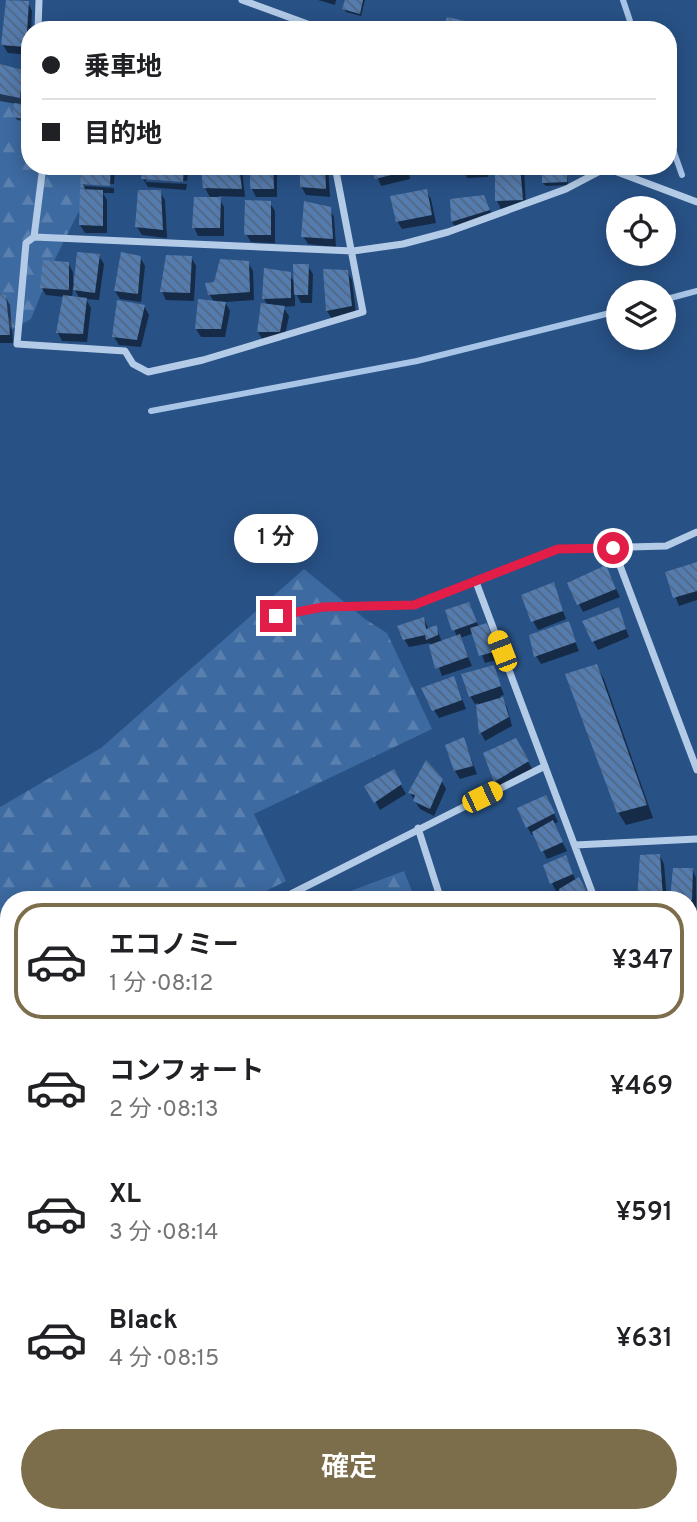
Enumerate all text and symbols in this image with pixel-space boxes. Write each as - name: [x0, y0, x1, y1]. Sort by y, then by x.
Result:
- text: 乗車地: [84, 52, 162, 85]
- text: 目的地: [84, 119, 162, 152]
- map controls: [606, 196, 676, 350]
- button: locate: [606, 196, 676, 266]
- button: layers: [606, 280, 676, 350]
- callout: 1 分: [234, 514, 318, 564]
- text: 1 分: [257, 524, 295, 553]
- route start: [597, 532, 629, 564]
- route end: [260, 600, 292, 632]
- car: [485, 628, 520, 674]
- car: [459, 778, 506, 816]
- icon: car: [25, 930, 88, 993]
- text: エコノミー: [109, 930, 239, 963]
- text: ¥347: [612, 945, 673, 978]
- text: 1 分 · 08:12: [109, 970, 213, 999]
- icon: car: [25, 1056, 88, 1119]
- text: コンフォート: [109, 1056, 264, 1089]
- text: ¥469: [610, 1071, 673, 1104]
- text: 2 分 · 08:13: [109, 1096, 219, 1125]
- text: XL: [109, 1179, 141, 1212]
- icon: car: [25, 1182, 88, 1245]
- text: ¥591: [616, 1197, 673, 1230]
- text: 3 分 · 08:14: [109, 1219, 218, 1248]
- text: Black: [109, 1305, 178, 1338]
- icon: car: [25, 1308, 88, 1371]
- text: ¥631: [616, 1323, 673, 1356]
- text: 4 分 · 08:15: [109, 1345, 219, 1374]
- button: 確定: [21, 1429, 677, 1509]

